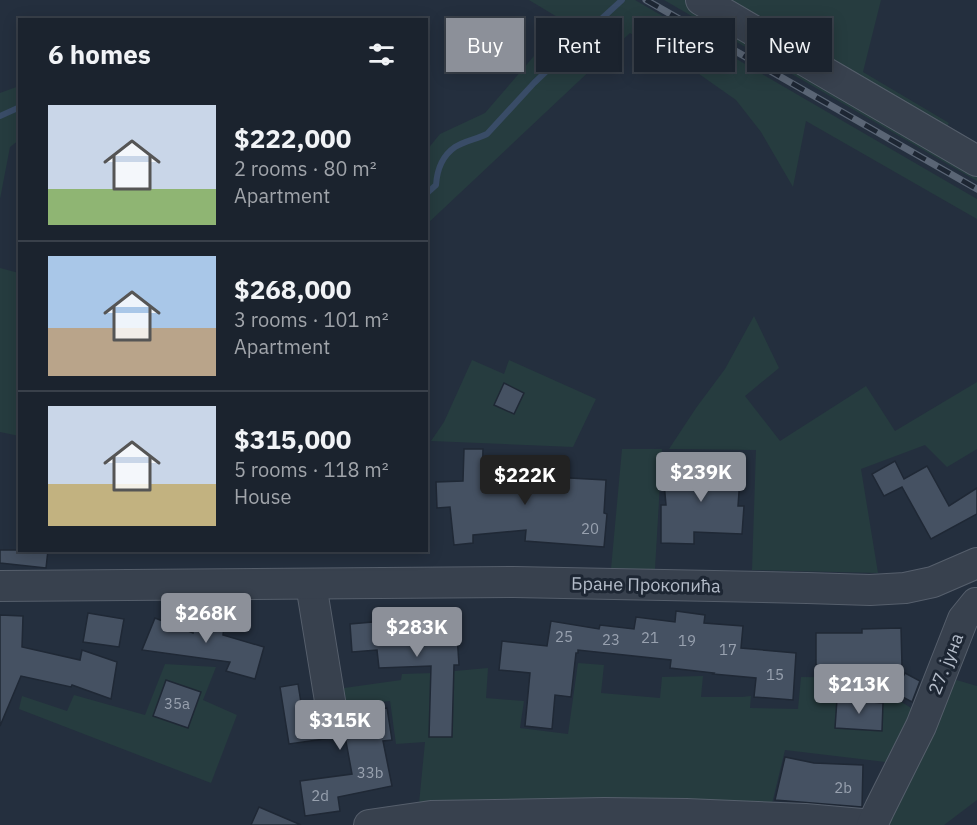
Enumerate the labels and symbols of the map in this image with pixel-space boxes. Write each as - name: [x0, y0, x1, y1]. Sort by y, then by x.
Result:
- pin: $239K: [659, 452, 743, 503]
- pin: $222K: [483, 455, 567, 506]
- house number: 20: [581, 519, 599, 538]
- street label: Бране Прокопића: [571, 572, 721, 597]
- pin: $268K: [164, 593, 248, 644]
- pin: $283K: [375, 607, 459, 658]
- house number: 25: [555, 627, 573, 646]
- house number: 21: [641, 628, 659, 647]
- street label: 27. јуна: [923, 629, 968, 698]
- house number: 23: [602, 630, 620, 649]
- house number: 19: [678, 631, 696, 650]
- house number: 17: [719, 640, 737, 659]
- pin: $213K: [817, 664, 901, 715]
- house number: 15: [766, 665, 784, 684]
- house number: 35a: [164, 694, 190, 713]
- pin: $315K: [298, 700, 382, 751]
- house number: 33b: [357, 763, 383, 782]
- house number: 2b: [834, 778, 852, 797]
- house number: 2d: [311, 786, 329, 805]

